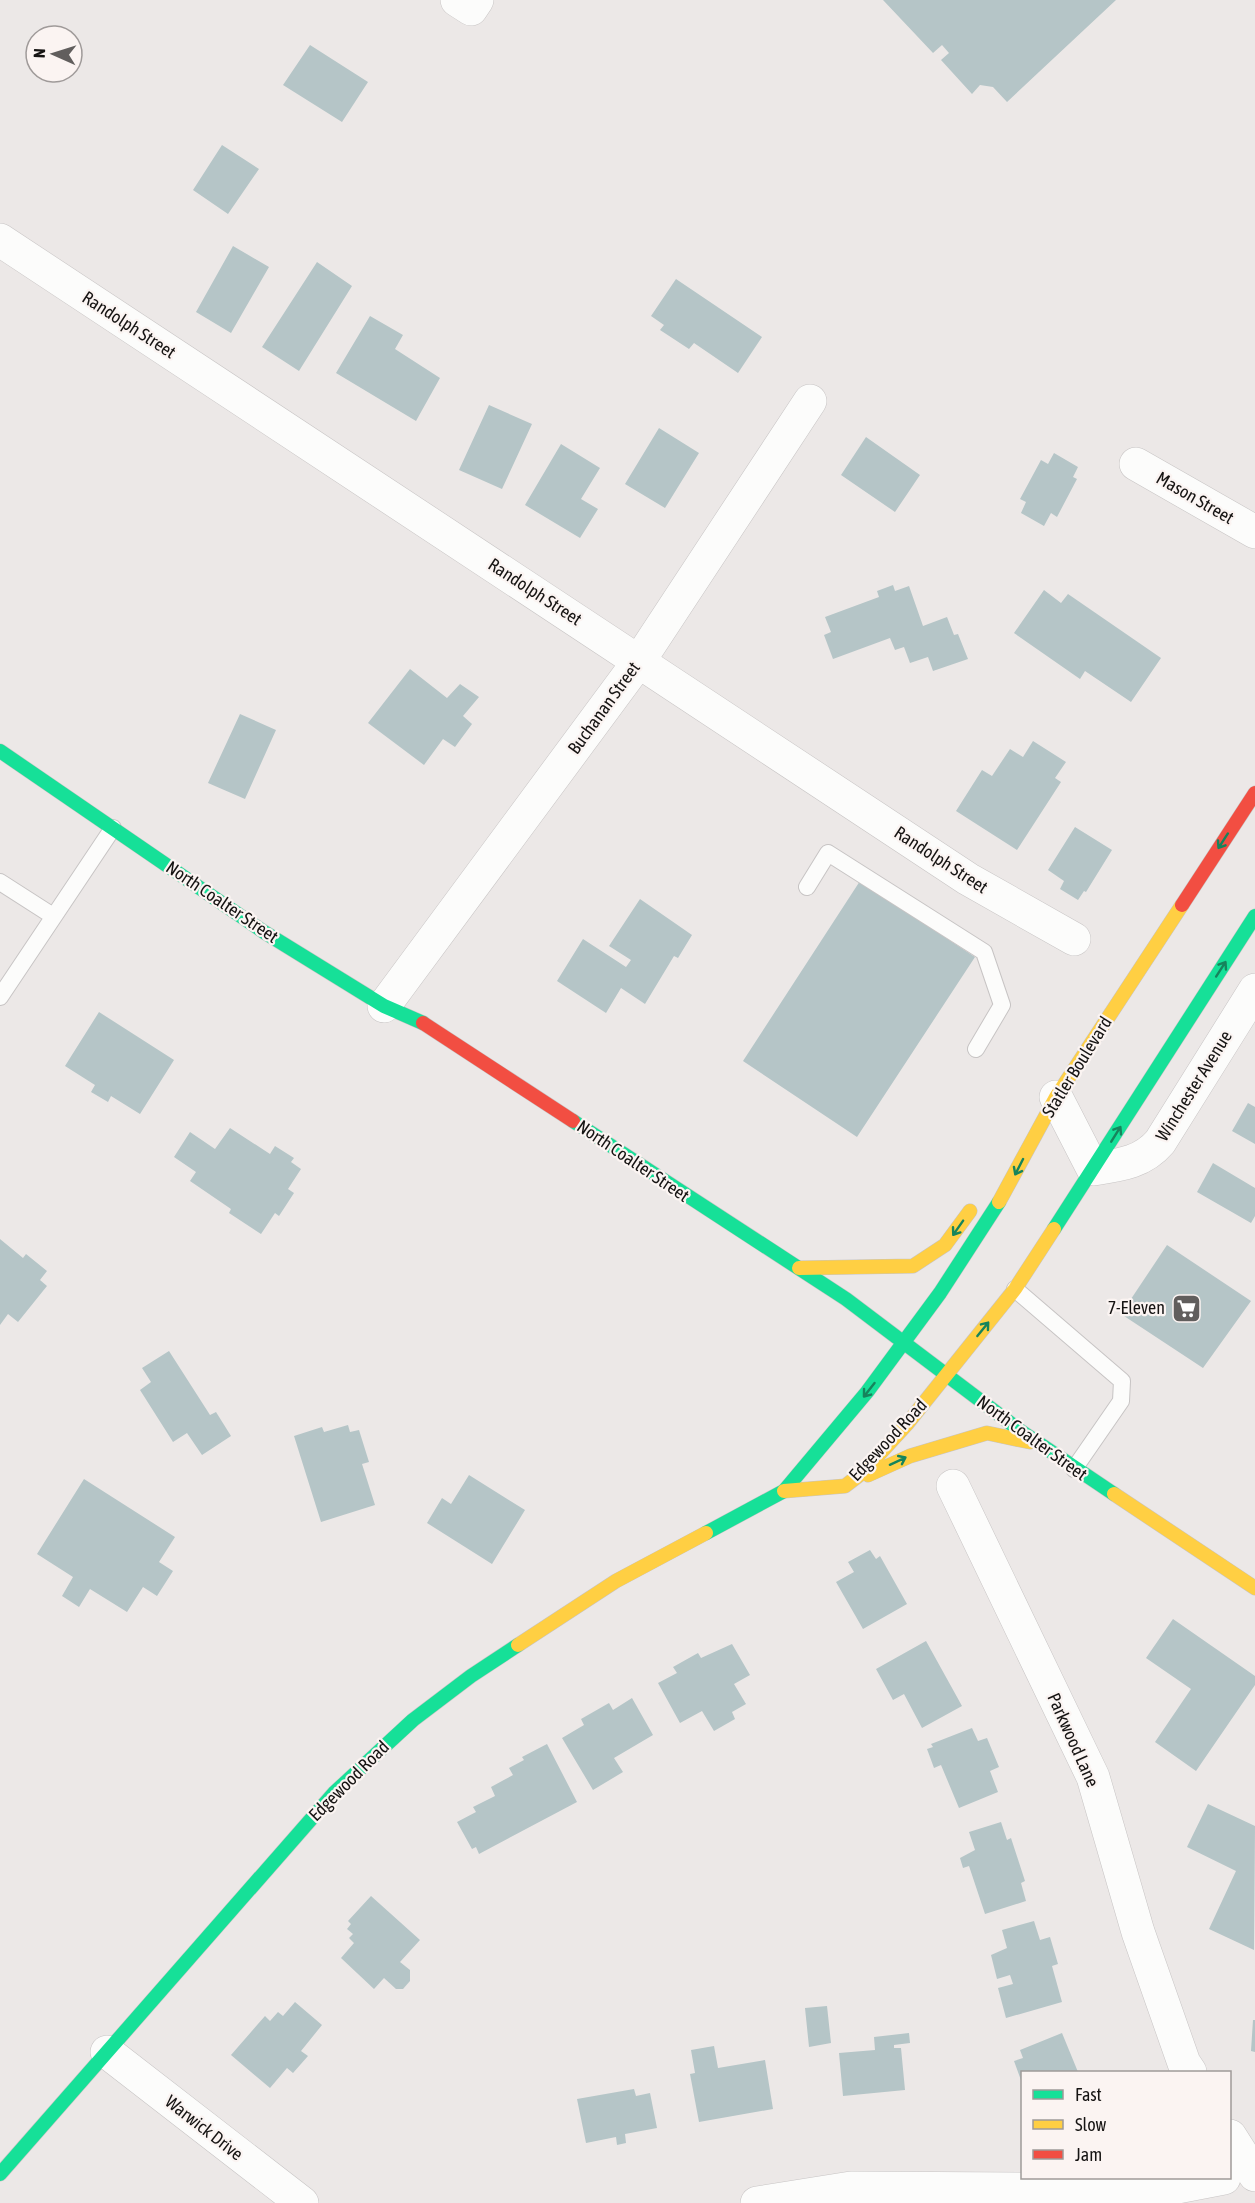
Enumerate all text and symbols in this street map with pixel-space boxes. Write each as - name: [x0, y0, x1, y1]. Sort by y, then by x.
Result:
- north arrow: [24, 24, 84, 84]
- text: N: [30, 48, 48, 58]
- street label: Randolph Street: [79, 287, 180, 363]
- street label: Mason Street: [1153, 467, 1238, 528]
- street label: Randolph Street: [485, 554, 586, 630]
- street label: Buchanan Street: [563, 658, 644, 758]
- street label: Randolph Street: [891, 822, 992, 898]
- one-way arrow: [1217, 833, 1229, 849]
- street label: North Coalter Street: [162, 856, 282, 947]
- one-way arrow: [1215, 961, 1227, 978]
- street label: Statler Boulevard: [1037, 1013, 1116, 1121]
- street label: Winchester Avenue: [1151, 1026, 1236, 1145]
- street label: North Coalter Street: [573, 1115, 693, 1206]
- one-way arrow: [1110, 1126, 1122, 1143]
- one-way arrow: [1013, 1157, 1024, 1175]
- one-way arrow: [952, 1219, 964, 1235]
- supermarket icon: 7-Eleven: [1170, 1292, 1202, 1324]
- place label: 7-Eleven: [1108, 1297, 1165, 1318]
- one-way arrow: [976, 1322, 989, 1338]
- one-way arrow: [862, 1382, 875, 1398]
- street label: North Coalter Street: [973, 1391, 1091, 1485]
- street label: Edgewood Road: [844, 1394, 931, 1485]
- one-way arrow: [889, 1455, 907, 1466]
- street label: Parkwood Lane: [1043, 1689, 1104, 1790]
- street label: Edgewood Road: [304, 1736, 393, 1825]
- legend: [1021, 2071, 1231, 2179]
- text: Fast: [1075, 2084, 1102, 2105]
- street label: Warwick Drive: [161, 2091, 247, 2165]
- text: Slow: [1075, 2114, 1106, 2135]
- text: Jam: [1075, 2144, 1102, 2165]

